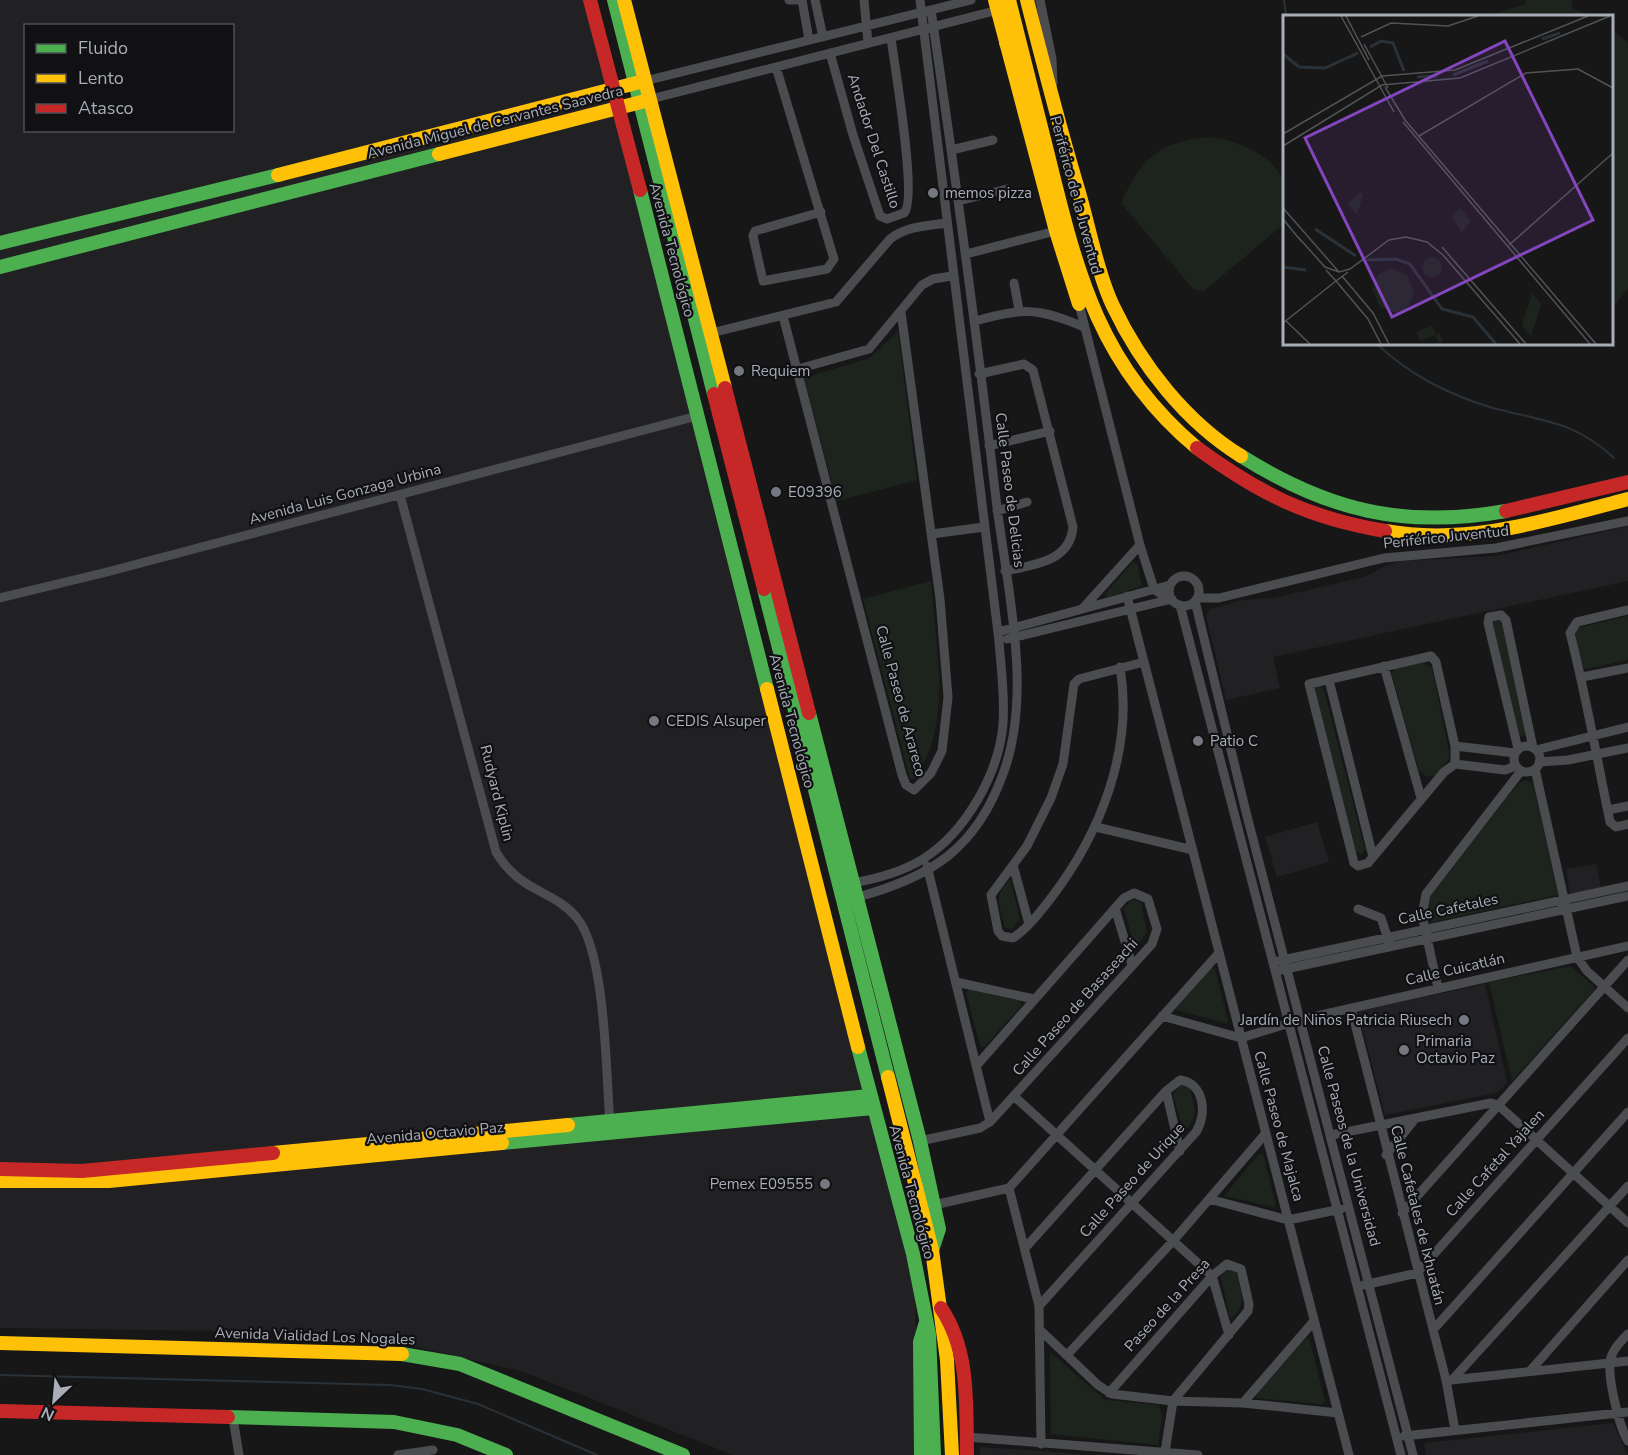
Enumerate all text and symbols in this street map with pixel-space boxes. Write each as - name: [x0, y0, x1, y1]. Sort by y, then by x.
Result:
- inset map: [1283, 15, 1613, 345]
- legend: [24, 24, 234, 132]
- text: Fluido: [78, 36, 128, 60]
- text: Lento: [78, 66, 124, 90]
- street label: Andador Del Castillo: [843, 71, 905, 211]
- street label: Avenida Miguel de Cervantes Saavedra: [365, 80, 625, 164]
- text: Atasco: [78, 96, 134, 120]
- street label: Periférico de la Juventud: [1045, 114, 1107, 276]
- street label: Avenida Tecnológico: [644, 181, 700, 319]
- place label: memos pizza: [945, 183, 1032, 203]
- marker: memos pizza: [926, 186, 940, 200]
- place label: Requiem: [751, 361, 810, 381]
- marker: Requiem: [732, 364, 746, 378]
- street label: Calle Paseo de Delicias: [991, 411, 1029, 569]
- street label: Avenida Luis Gonzaga Urbina: [247, 459, 443, 529]
- place label: E09396: [788, 482, 842, 502]
- marker: E09396: [769, 485, 783, 499]
- street label: Periférico Juventud: [1382, 520, 1510, 554]
- street label: Calle Paseo de Arareco: [871, 623, 931, 779]
- street label: Avenida Tecnológico: [764, 652, 820, 790]
- place label: CEDIS Alsuper: [666, 711, 767, 731]
- marker: CEDIS Alsuper: [647, 714, 661, 728]
- place label: Patio C: [1210, 731, 1258, 751]
- marker: Patio C: [1191, 734, 1205, 748]
- street label: Rudyard Kiplin: [475, 743, 519, 843]
- street label: Calle Cafetales: [1396, 889, 1500, 929]
- street label: Calle Paseo de Basaseachi: [1008, 934, 1142, 1080]
- street label: Calle Cuicatlán: [1403, 948, 1507, 990]
- place label: Jardín de Niños Patricia Riusech: [1239, 1010, 1452, 1030]
- marker: Jardín de Niños Patricia Riusech: [1457, 1013, 1471, 1027]
- place label: Primaria Octavio Paz: [1416, 1031, 1495, 1068]
- street label: Calle Paseos de la Universidad: [1313, 1043, 1385, 1249]
- marker: Primaria Octavio Paz: [1397, 1043, 1411, 1057]
- street label: Calle Paseo de Majalca: [1249, 1049, 1309, 1203]
- street label: Calle Cafetal Yajalen: [1441, 1105, 1549, 1221]
- street label: Avenida Octavio Paz: [366, 1117, 505, 1149]
- street label: Calle Paseo de Urique: [1075, 1118, 1189, 1242]
- street label: Avenida Tecnológico: [884, 1123, 940, 1261]
- street label: Calle Cafetales de Ixhuatán: [1386, 1123, 1450, 1307]
- place label: Pemex E09555: [710, 1174, 813, 1194]
- marker: Pemex E09555: [818, 1177, 832, 1191]
- street label: Paseo de la Presa: [1120, 1254, 1214, 1356]
- street label: Avenida Vialidad Los Nogales: [214, 1323, 416, 1349]
- north arrow: [24, 1371, 84, 1431]
- text: N: [38, 1401, 58, 1426]

